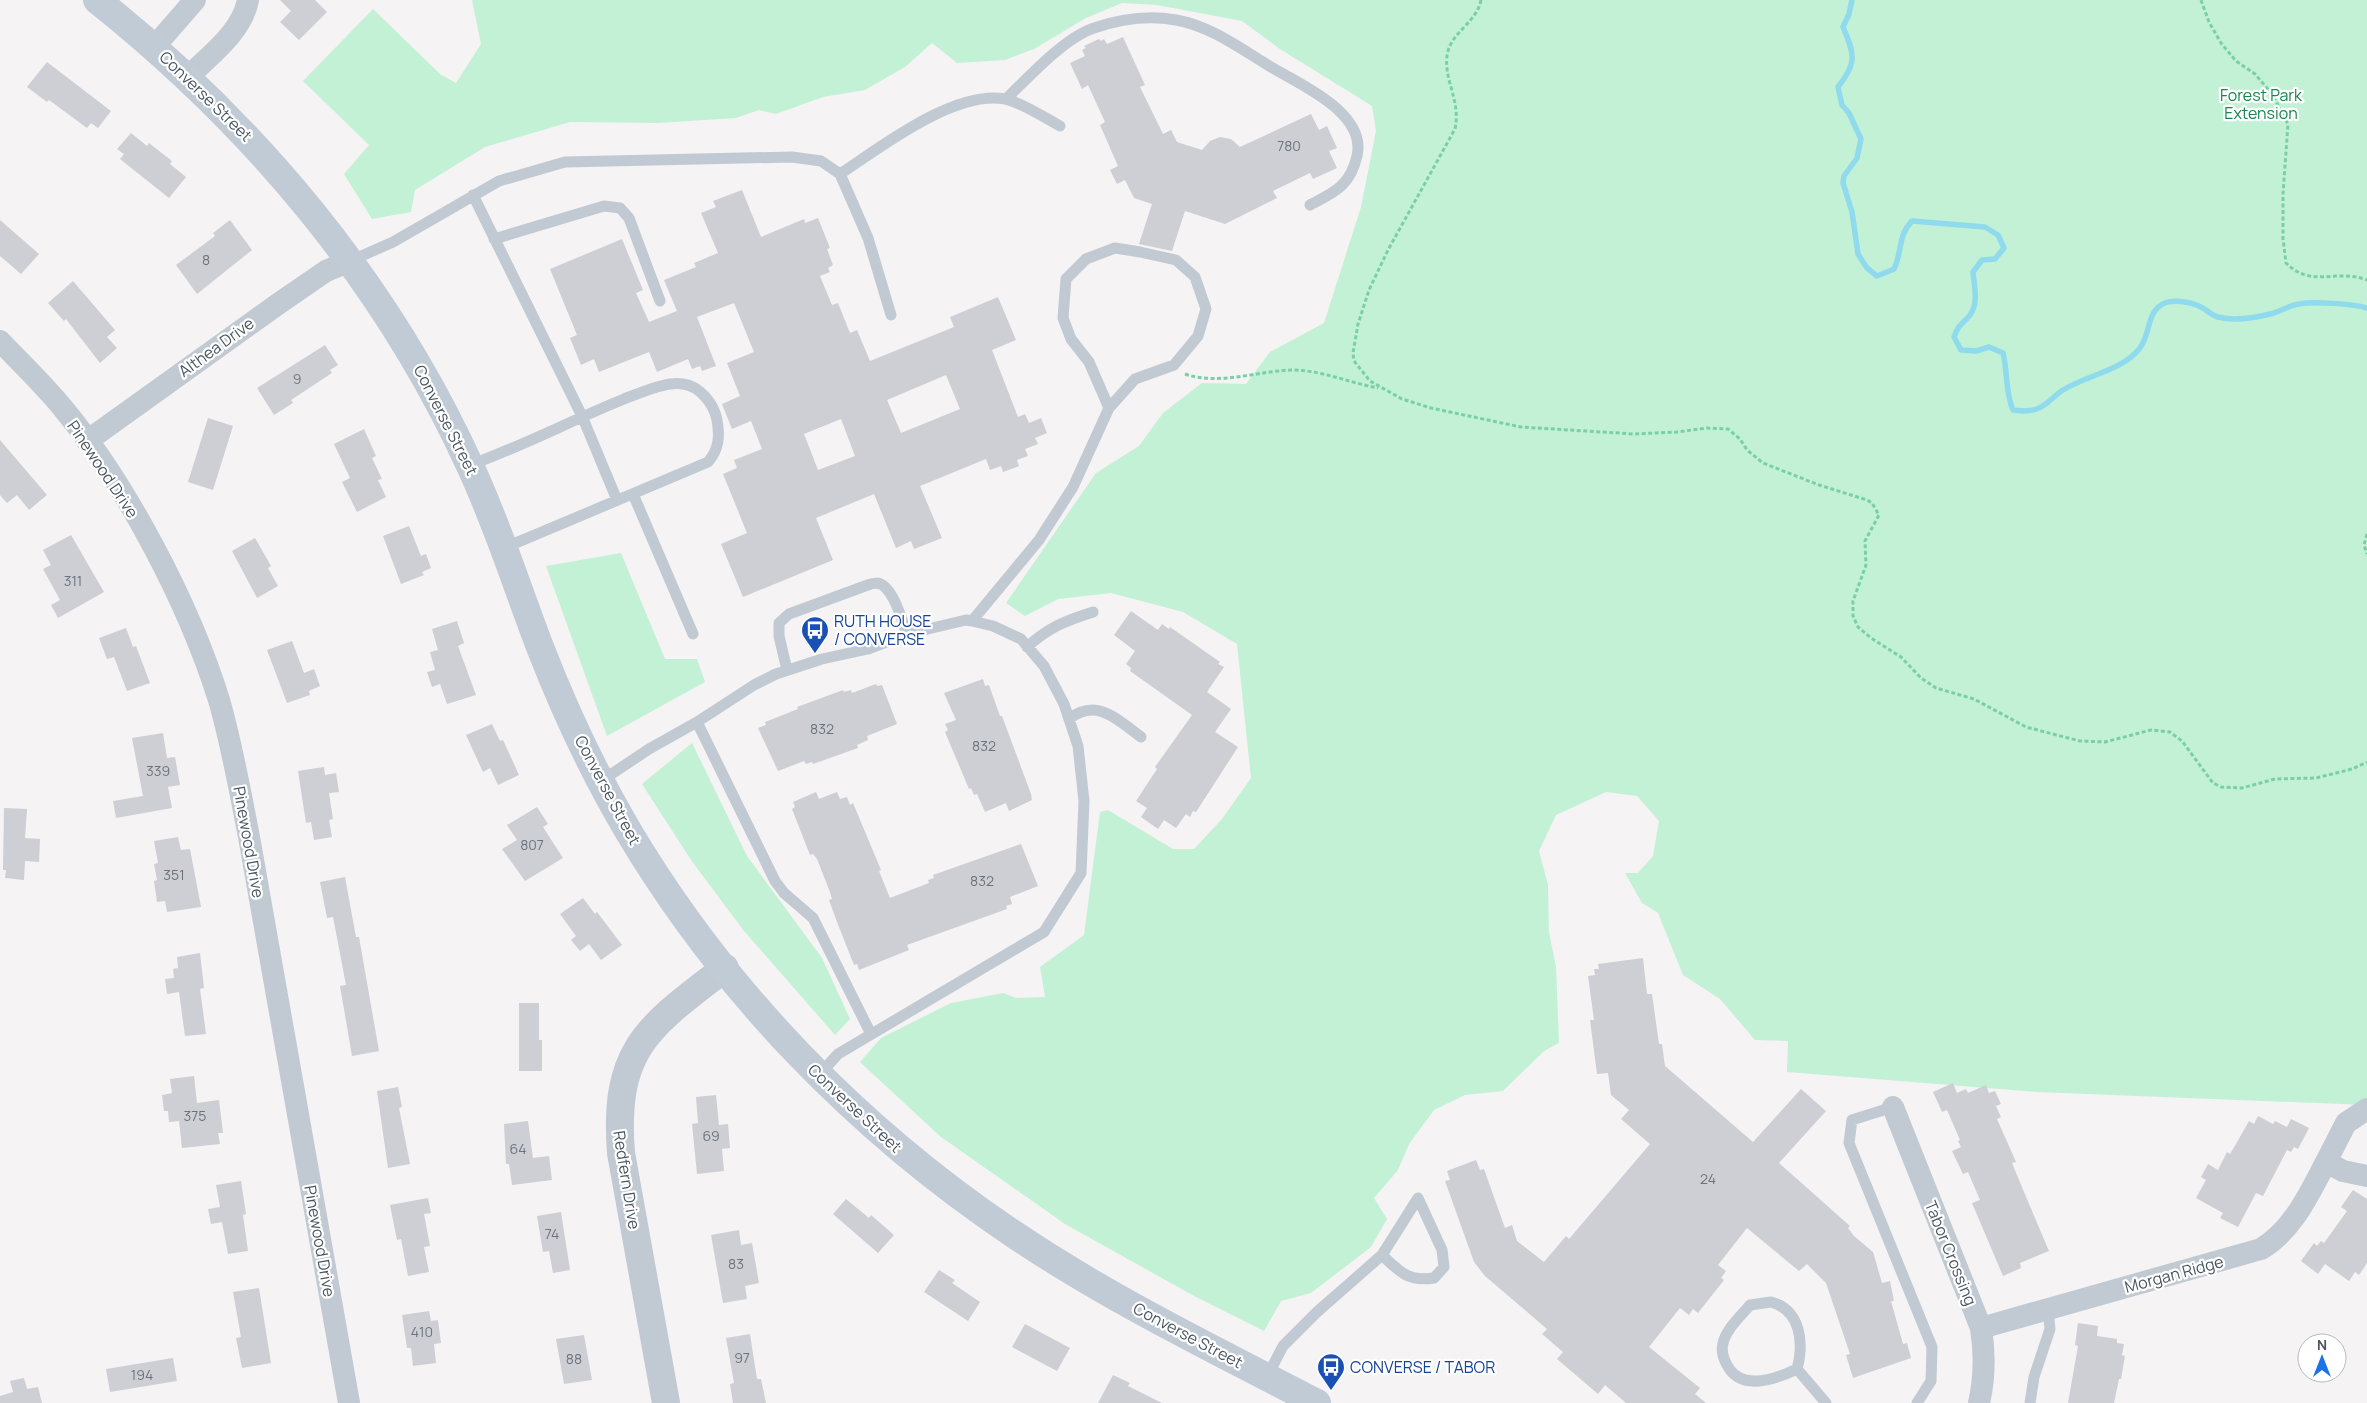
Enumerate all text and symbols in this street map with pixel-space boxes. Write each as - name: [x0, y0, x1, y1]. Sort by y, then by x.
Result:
- street label: Converse Street: [155, 46, 257, 146]
- park label: Forest Park Extension: [2220, 84, 2303, 124]
- house number: 780: [1277, 136, 1301, 155]
- house number: 8: [202, 250, 210, 269]
- street label: Althea Drive: [174, 312, 258, 382]
- street label: Converse Street: [409, 361, 483, 479]
- house number: 9: [293, 369, 301, 388]
- street label: Pinewood Drive: [62, 416, 144, 522]
- house number: 311: [64, 571, 82, 590]
- place label: RUTH HOUSE / CONVERSE: [834, 610, 931, 650]
- bus stop icon: RUTH HOUSE / CONVERSE: [800, 615, 830, 654]
- house number: 832: [810, 719, 834, 738]
- street label: Converse Street: [570, 731, 646, 849]
- house number: 832: [972, 736, 996, 755]
- house number: 339: [146, 761, 170, 780]
- street label: Pinewood Drive: [228, 785, 270, 899]
- house number: 807: [520, 835, 544, 854]
- house number: 351: [163, 865, 185, 884]
- house number: 832: [970, 871, 994, 890]
- street label: Converse Street: [803, 1059, 907, 1157]
- house number: 375: [184, 1106, 206, 1125]
- house number: 69: [702, 1126, 720, 1145]
- street label: Redfern Drive: [608, 1129, 646, 1231]
- house number: 64: [510, 1139, 526, 1158]
- house number: 24: [1700, 1169, 1716, 1188]
- street label: Pinewood Drive: [299, 1184, 341, 1298]
- street label: Tabor Crossing: [1920, 1197, 1982, 1309]
- house number: 74: [545, 1224, 559, 1243]
- street label: Morgan Ridge: [2122, 1250, 2226, 1298]
- house number: 83: [728, 1254, 744, 1273]
- street label: Converse Street: [1129, 1297, 1247, 1373]
- house number: 410: [411, 1322, 433, 1341]
- north arrow: [2297, 1333, 2347, 1383]
- text: N: [2317, 1335, 2327, 1354]
- house number: 97: [734, 1348, 750, 1367]
- house number: 88: [566, 1349, 582, 1368]
- bus stop icon: CONVERSE / TABOR: [1316, 1352, 1346, 1391]
- place label: CONVERSE / TABOR: [1350, 1356, 1495, 1378]
- house number: 194: [131, 1365, 153, 1384]

